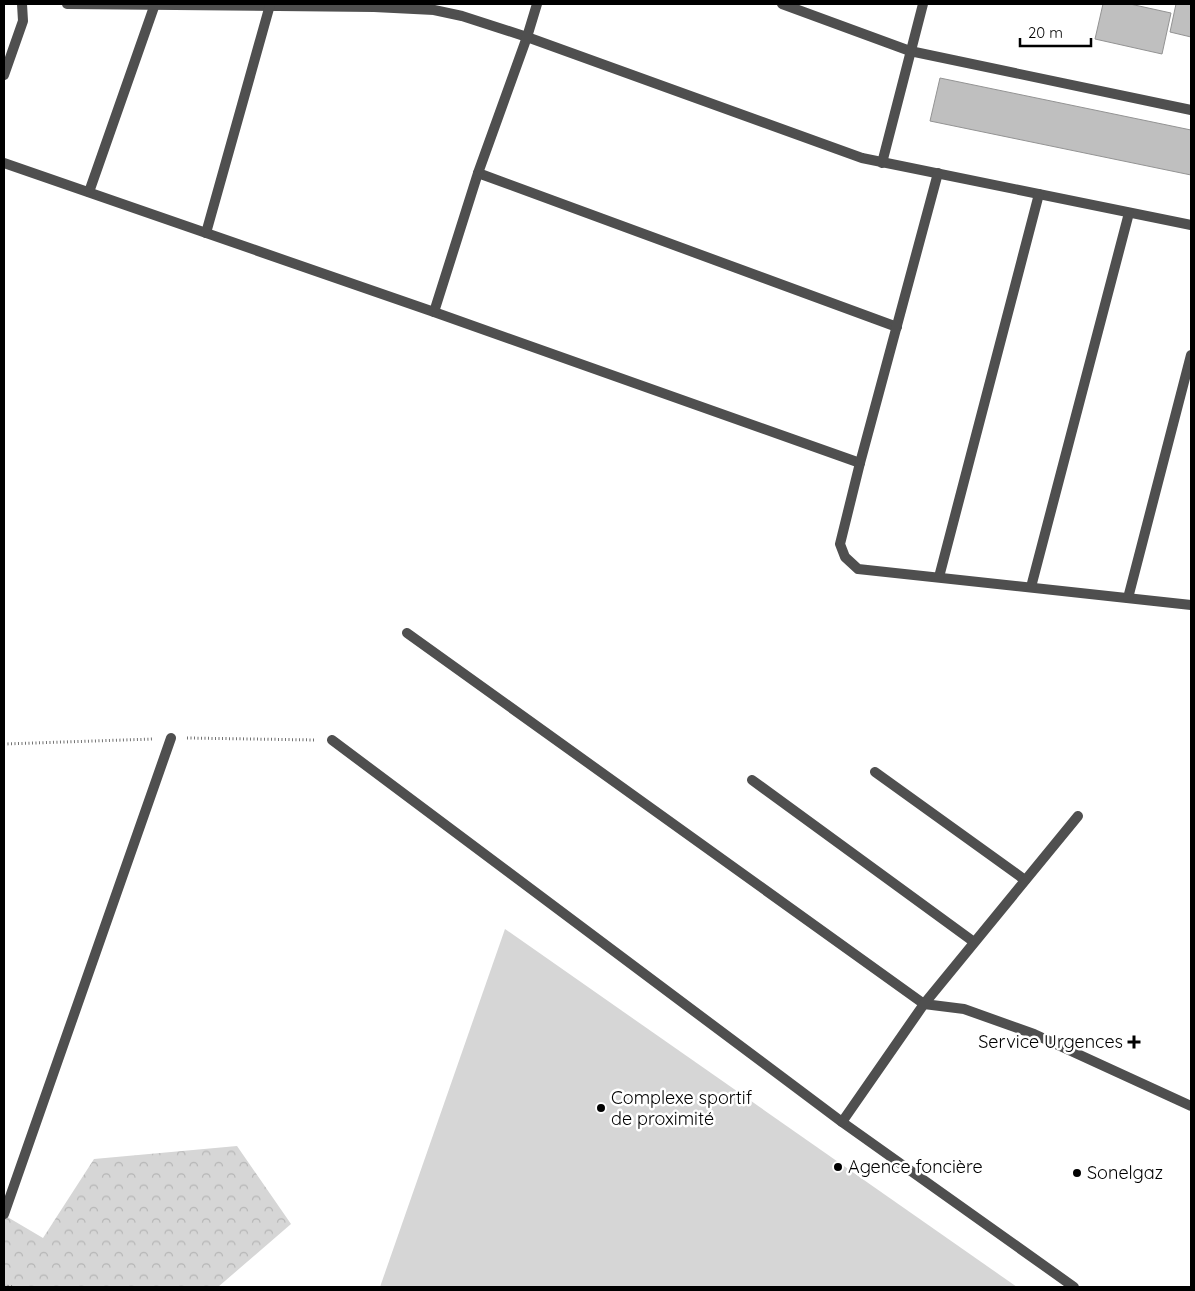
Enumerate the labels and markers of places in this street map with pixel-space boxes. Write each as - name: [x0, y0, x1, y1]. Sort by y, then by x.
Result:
- place label: Service Urgences: [978, 1030, 1123, 1053]
- marker: Service Urgences: [1127, 1035, 1141, 1049]
- place label: Complexe sportif de proximité: [611, 1086, 753, 1130]
- marker: Complexe sportif de proximité: [595, 1102, 607, 1114]
- place label: Agence foncière: [848, 1155, 983, 1178]
- marker: Agence foncière: [832, 1161, 844, 1173]
- place label: Sonelgaz: [1087, 1161, 1163, 1184]
- marker: Sonelgaz: [1071, 1167, 1083, 1179]

